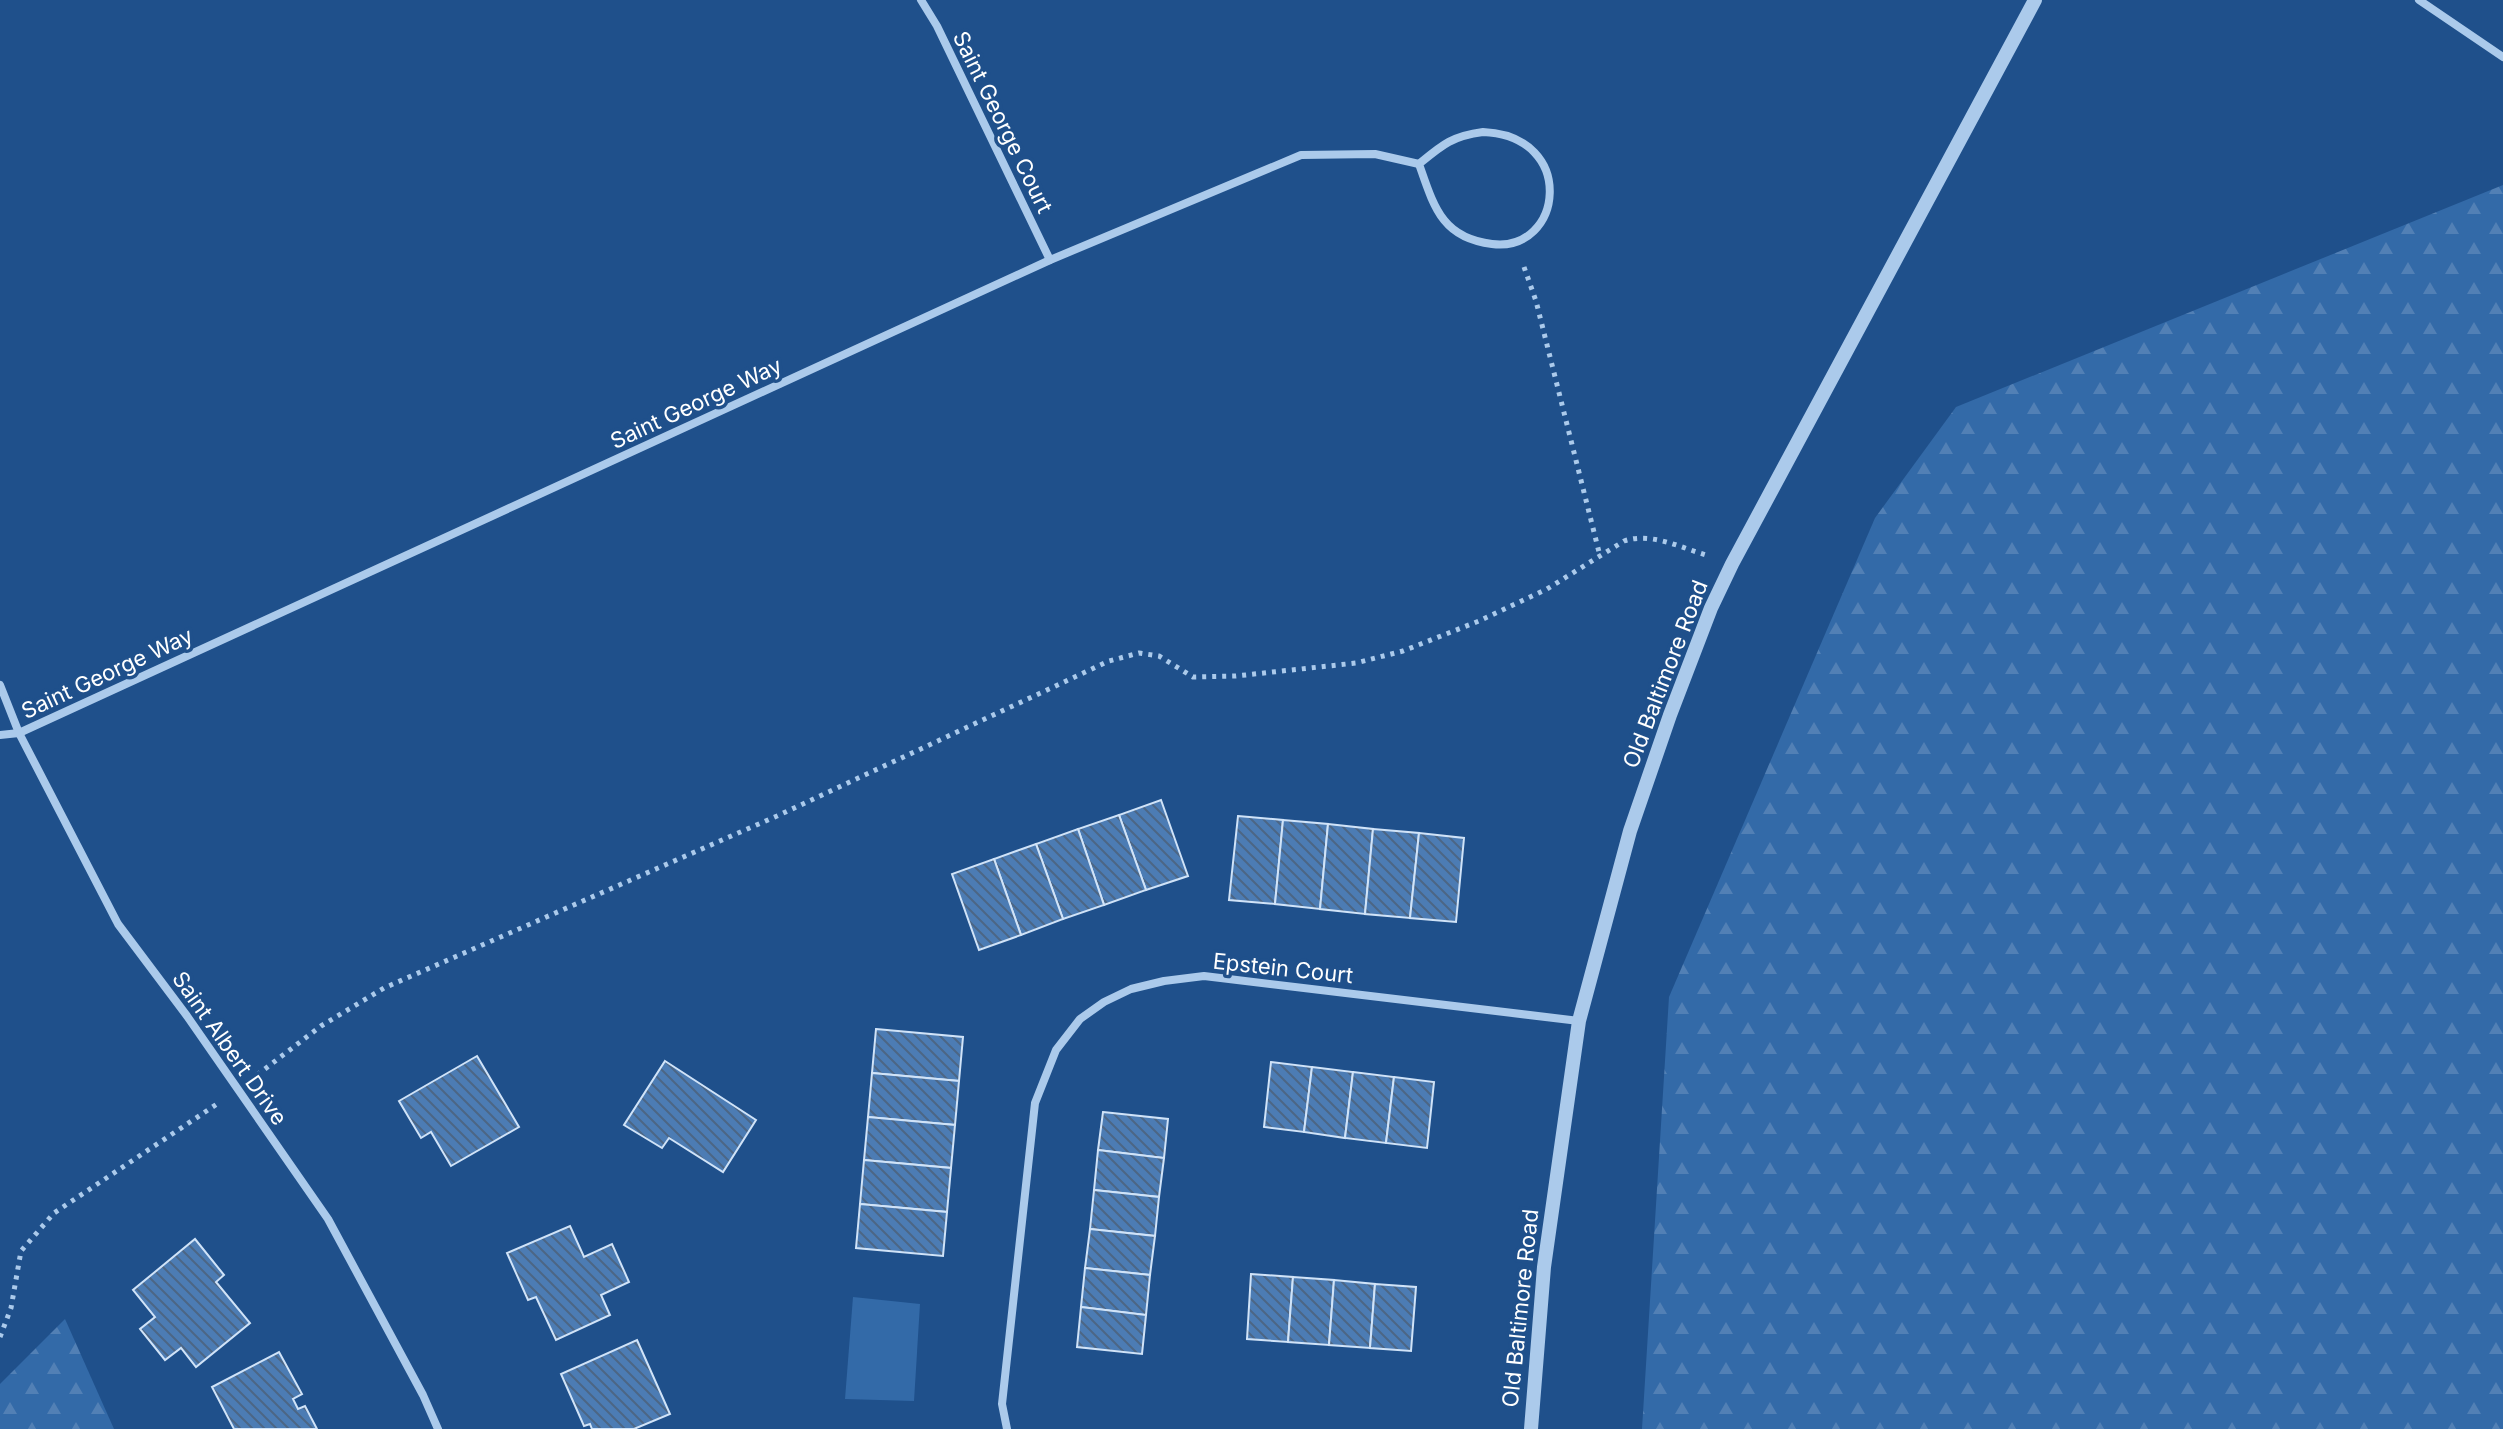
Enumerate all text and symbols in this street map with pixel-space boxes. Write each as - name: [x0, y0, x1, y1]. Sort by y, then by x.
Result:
- street label: Saint George Court: [948, 27, 1058, 217]
- street label: Saint George Way: [606, 352, 786, 454]
- street label: Old Baltimore Road: [1617, 576, 1713, 772]
- street label: Saint George Way: [17, 622, 197, 724]
- street label: Epstein Court: [1212, 948, 1354, 988]
- street label: Saint Albert Drive: [167, 966, 293, 1130]
- street label: Old Baltimore Road: [1497, 1208, 1543, 1408]

